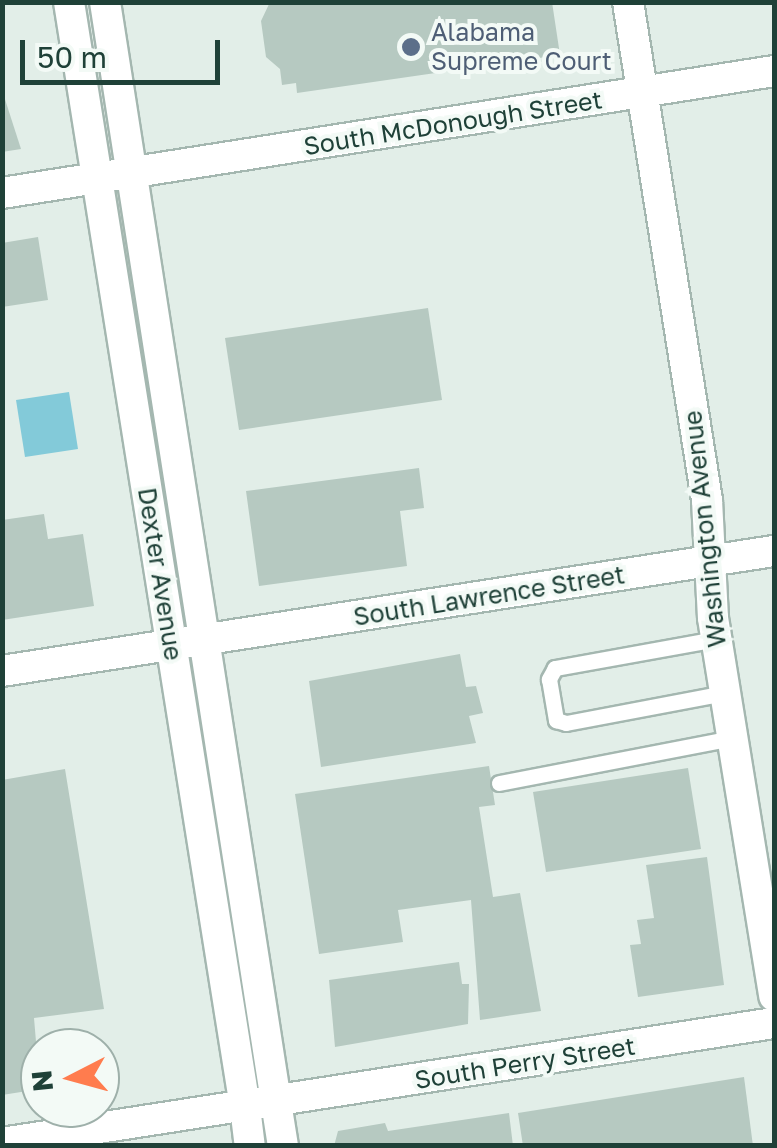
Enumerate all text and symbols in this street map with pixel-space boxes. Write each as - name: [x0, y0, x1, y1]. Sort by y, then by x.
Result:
- place label: Alabama Supreme Court: [431, 18, 612, 77]
- scale bar: [25, 20, 225, 82]
- marker: Alabama Supreme Court: [400, 36, 422, 58]
- text: 50 m: [37, 39, 107, 75]
- street label: South McDonough Street: [302, 85, 604, 161]
- street label: Washington Avenue: [678, 409, 732, 649]
- street label: Dexter Avenue: [132, 485, 188, 663]
- street label: South Lawrence Street: [351, 560, 627, 632]
- north arrow: [20, 1028, 120, 1128]
- street label: South Perry Street: [413, 1031, 637, 1095]
- text: N: [24, 1069, 59, 1093]

